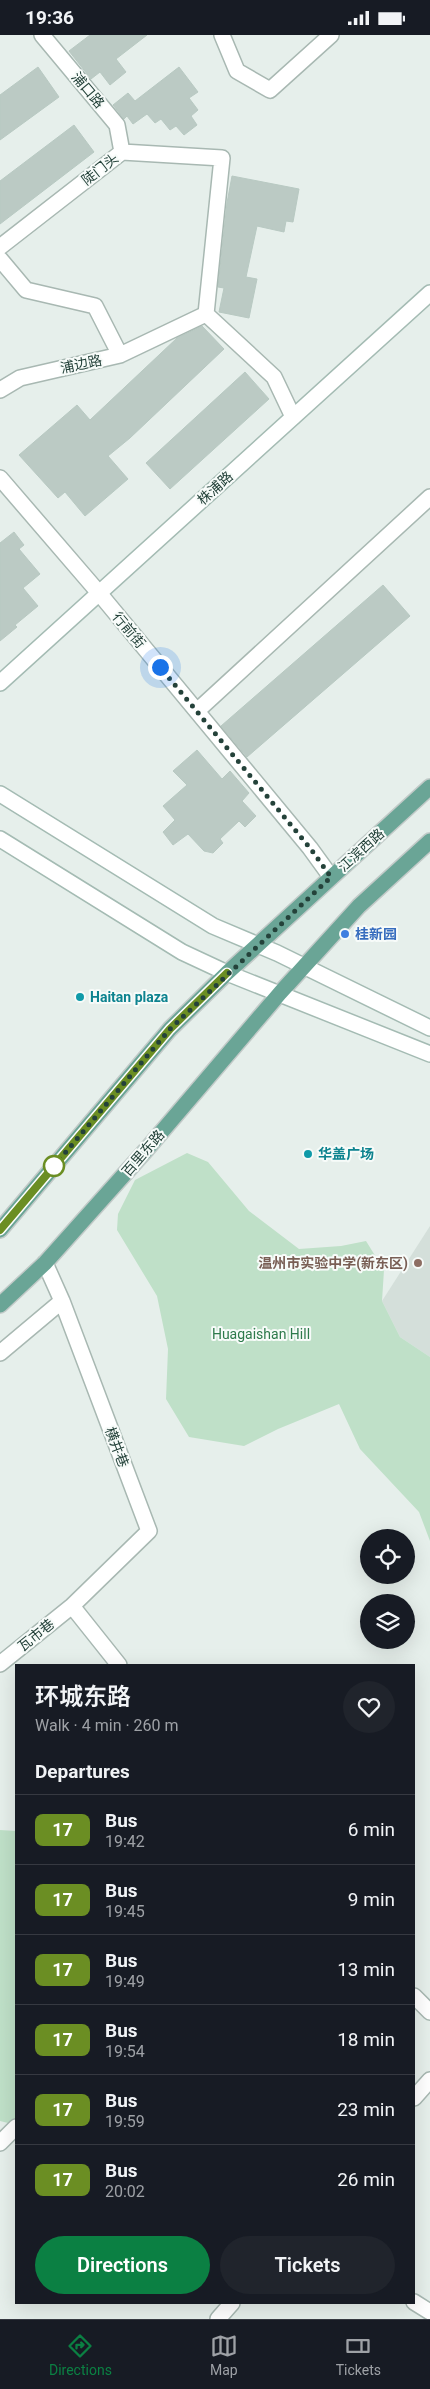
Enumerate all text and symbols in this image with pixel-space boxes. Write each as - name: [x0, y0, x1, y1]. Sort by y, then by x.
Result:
- text: 19:36: [25, 6, 74, 29]
- street label: 浦口路: [68, 69, 108, 111]
- street label: 陡门头: [79, 150, 121, 188]
- street label: 浦边路: [59, 352, 103, 376]
- street label: 株浦路: [194, 468, 236, 508]
- street label: 行前街: [109, 609, 149, 651]
- your location: [148, 655, 173, 680]
- street label: 江滨西路: [335, 825, 387, 875]
- place label: 桂新园: [355, 926, 397, 942]
- marker: 桂新园: [339, 928, 351, 940]
- place label: Haitan plaza: [90, 989, 169, 1005]
- marker: Haitan plaza: [74, 991, 86, 1003]
- street label: 百里东路: [119, 1127, 167, 1179]
- place label: 华盖广场: [318, 1146, 374, 1162]
- marker: 华盖广场: [302, 1148, 314, 1160]
- unlabelled marker: [43, 1155, 65, 1177]
- place label: 温州市实验中学(新东区): [258, 1255, 408, 1272]
- marker: 温州市实验中学(新东区): [412, 1257, 424, 1269]
- park label: Huagaishan Hill: [212, 1326, 310, 1342]
- street label: 横井巷: [102, 1425, 132, 1469]
- map controls: [360, 1529, 415, 1649]
- button: locate: [360, 1529, 415, 1584]
- button: layers: [360, 1594, 415, 1649]
- street label: 瓦市巷: [15, 1616, 57, 1654]
- button: heart: [343, 1681, 395, 1733]
- text: 环城东路: [35, 1683, 131, 1711]
- text: Walk · 4 min · 260 m: [35, 1716, 179, 1735]
- text: Departures: [35, 1760, 130, 1783]
- text: Bus: [105, 1809, 138, 1832]
- text: 6 min: [348, 1818, 395, 1841]
- text: 17: [52, 1819, 73, 1840]
- text: 19:42: [105, 1832, 145, 1851]
- text: Bus: [105, 1879, 138, 1902]
- text: 9 min: [348, 1888, 395, 1911]
- text: 17: [52, 1889, 73, 1910]
- text: 19:45: [105, 1902, 145, 1921]
- text: Bus: [105, 1949, 138, 1972]
- text: 13 min: [337, 1958, 395, 1981]
- text: 17: [52, 1959, 73, 1980]
- text: 19:49: [105, 1972, 145, 1991]
- text: Bus: [105, 2019, 138, 2042]
- text: 18 min: [337, 2028, 395, 2051]
- text: 17: [52, 2029, 73, 2050]
- text: 19:54: [105, 2042, 145, 2061]
- text: Bus: [105, 2089, 138, 2112]
- text: 23 min: [337, 2098, 395, 2121]
- text: 17: [52, 2099, 73, 2120]
- text: 19:59: [105, 2112, 145, 2131]
- text: Bus: [105, 2159, 138, 2182]
- text: 26 min: [337, 2168, 395, 2191]
- text: 17: [52, 2169, 73, 2190]
- text: 20:02: [105, 2182, 145, 2201]
- button: Directions: [35, 2236, 210, 2294]
- button: Tickets: [220, 2236, 395, 2294]
- tab: Directions: [49, 2332, 112, 2378]
- tab: Map: [210, 2332, 238, 2378]
- tab: Tickets: [336, 2332, 381, 2378]

